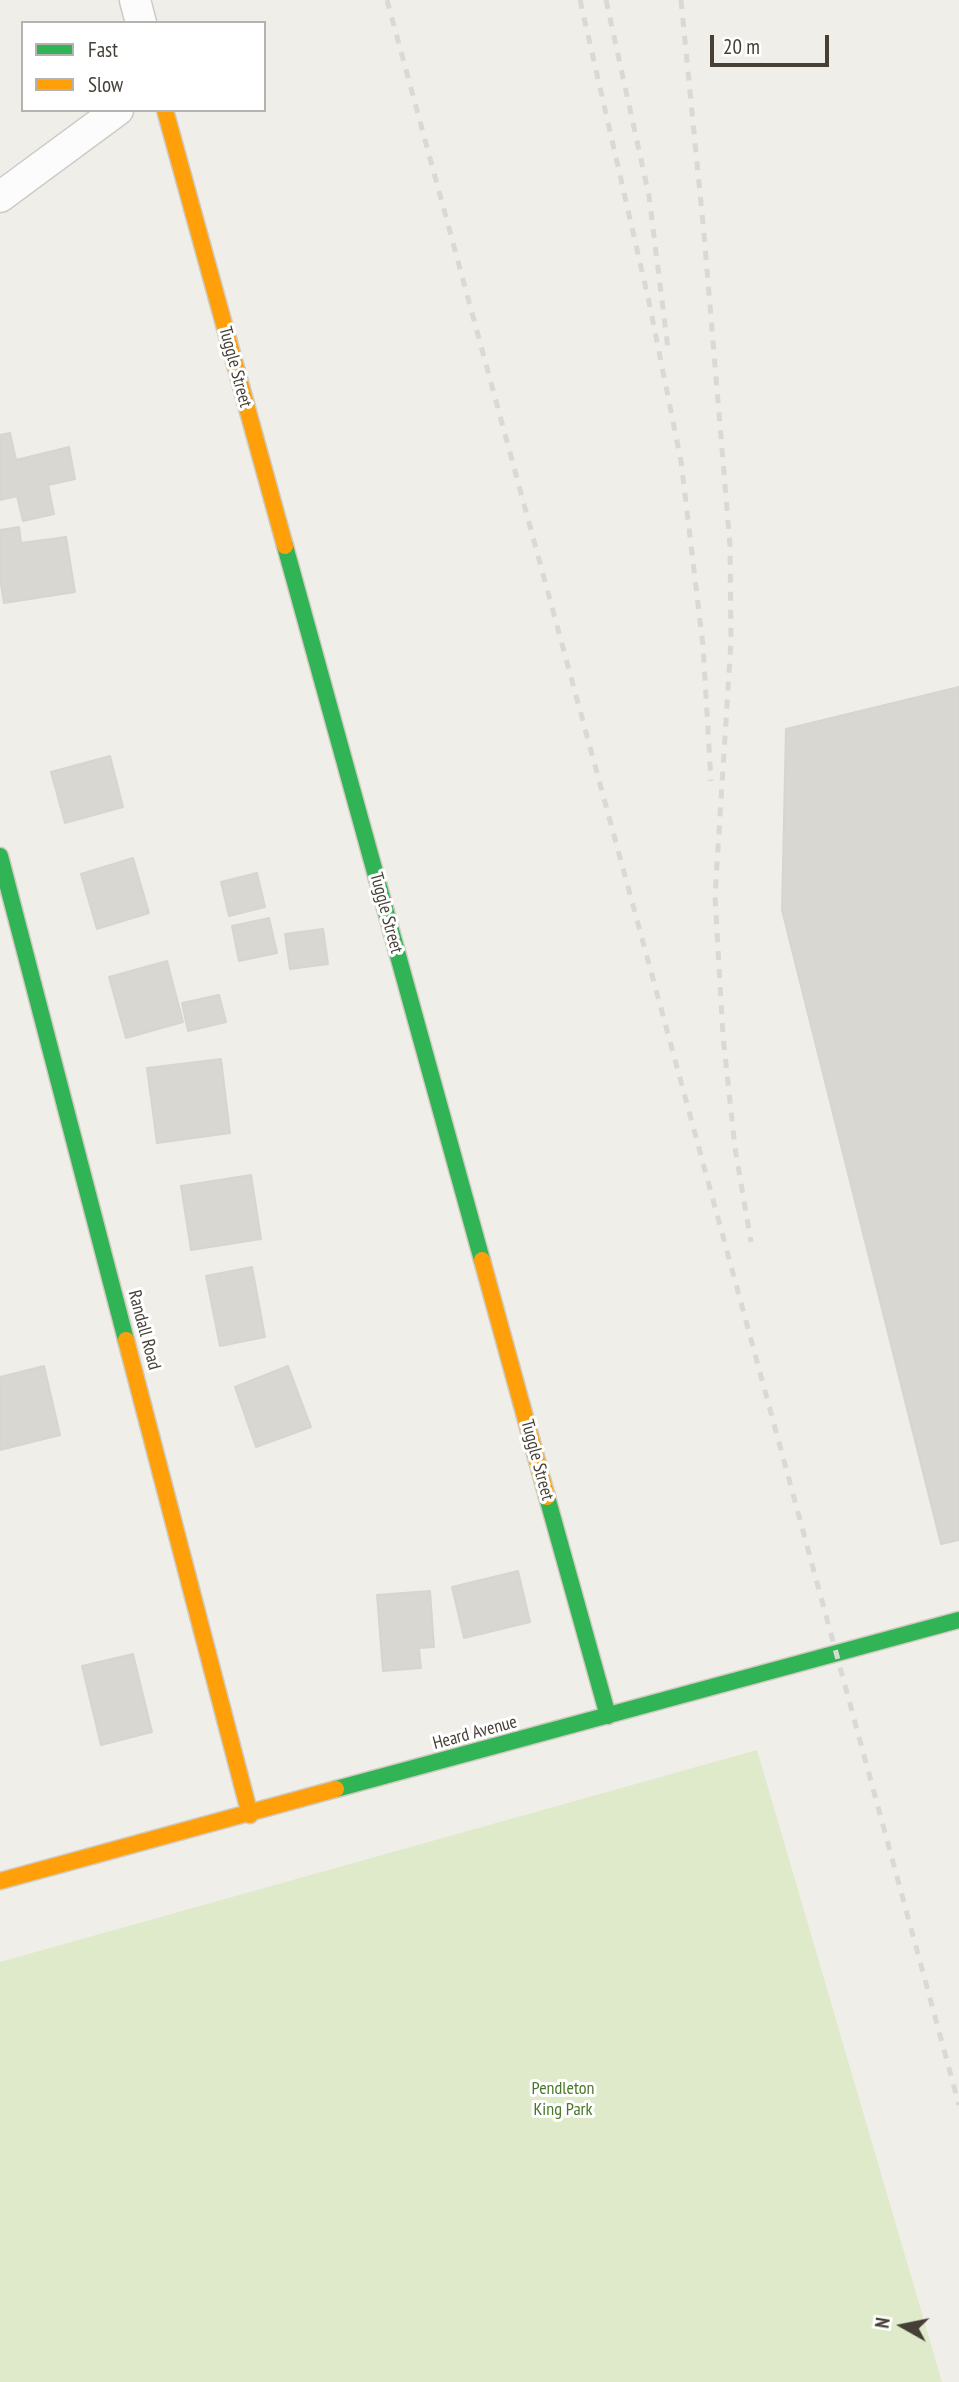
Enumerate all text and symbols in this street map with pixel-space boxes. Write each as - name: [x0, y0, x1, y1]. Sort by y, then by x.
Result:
- legend: [21, 21, 266, 112]
- scale bar: [714, 21, 833, 65]
- text: 20 m: [723, 33, 760, 60]
- text: Fast: [88, 36, 118, 63]
- text: Slow: [88, 71, 123, 98]
- street label: Tuggle Street: [214, 324, 256, 410]
- street label: Tuggle Street: [365, 870, 407, 956]
- street label: Randall Road: [123, 1288, 165, 1372]
- street label: Tuggle Street: [516, 1417, 558, 1503]
- street label: Heard Avenue: [431, 1711, 519, 1755]
- park label: Pendleton King Park: [532, 2078, 594, 2120]
- north arrow: [868, 2291, 938, 2361]
- text: N: [870, 2316, 895, 2330]

